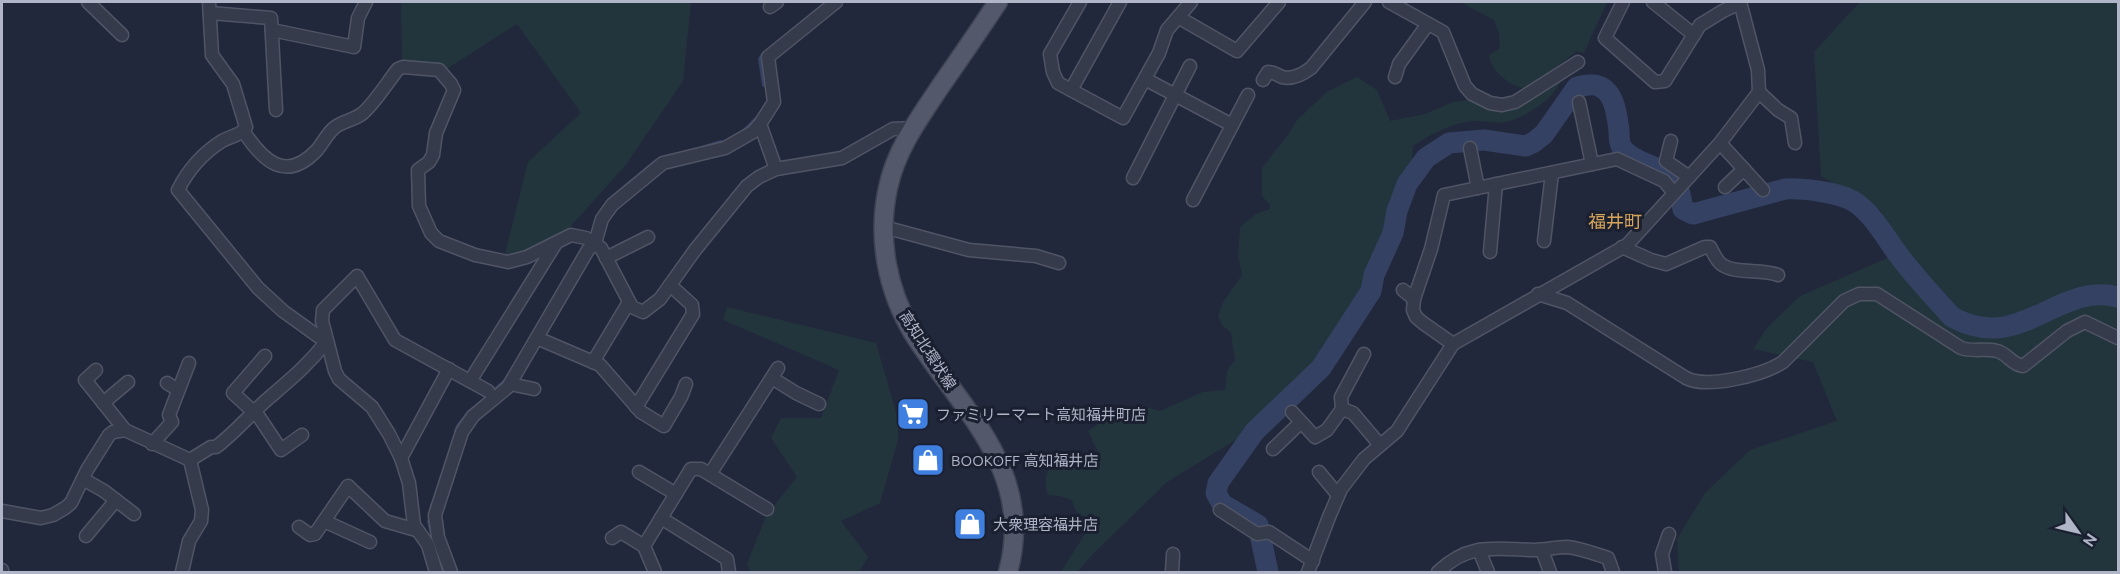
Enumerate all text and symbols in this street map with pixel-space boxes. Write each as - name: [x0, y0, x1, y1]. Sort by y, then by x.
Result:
- district label: 福井町: [1588, 211, 1642, 231]
- street label: 高知北環状線: [896, 308, 960, 392]
- supermarket icon: ファミリーマート高知福井町店: [895, 396, 931, 432]
- place label: ファミリーマート高知福井町店: [936, 406, 1146, 423]
- shop icon: BOOKOFF 高知福井店: [910, 442, 946, 478]
- place label: BOOKOFF 高知福井店: [951, 452, 1098, 469]
- north arrow: [2048, 502, 2108, 562]
- shop icon: 大衆理容福井店: [952, 506, 988, 542]
- place label: 大衆理容福井店: [993, 516, 1098, 533]
- text: N: [2080, 530, 2101, 550]

